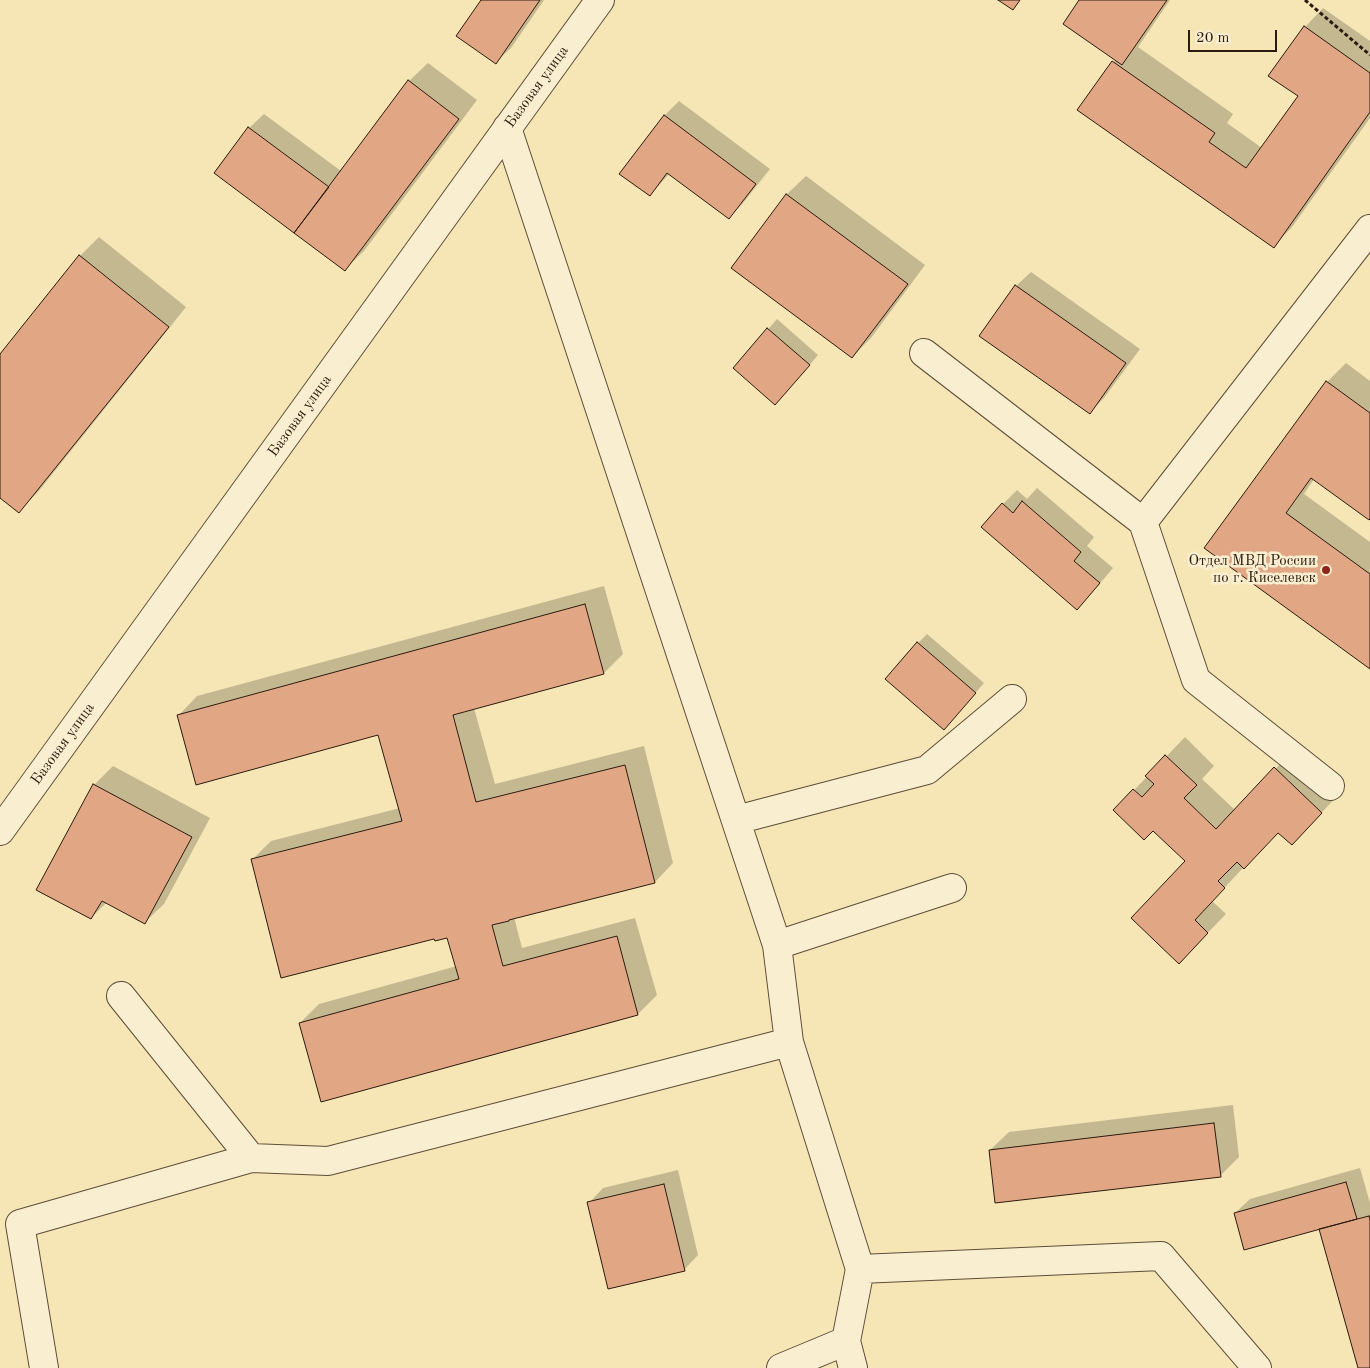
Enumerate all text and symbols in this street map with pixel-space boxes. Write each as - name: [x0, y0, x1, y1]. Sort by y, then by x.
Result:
- scale bar: [1190, 20, 1279, 52]
- text: 20 m: [1196, 31, 1230, 46]
- street label: Базовая улица: [501, 42, 573, 132]
- street label: Базовая улица: [264, 371, 336, 461]
- place label: Отдел МВД России по г. Киселевск: [1189, 552, 1316, 587]
- marker: Отдел МВД России по г. Киселевск: [1320, 564, 1332, 576]
- street label: Базовая улица: [27, 699, 99, 789]

